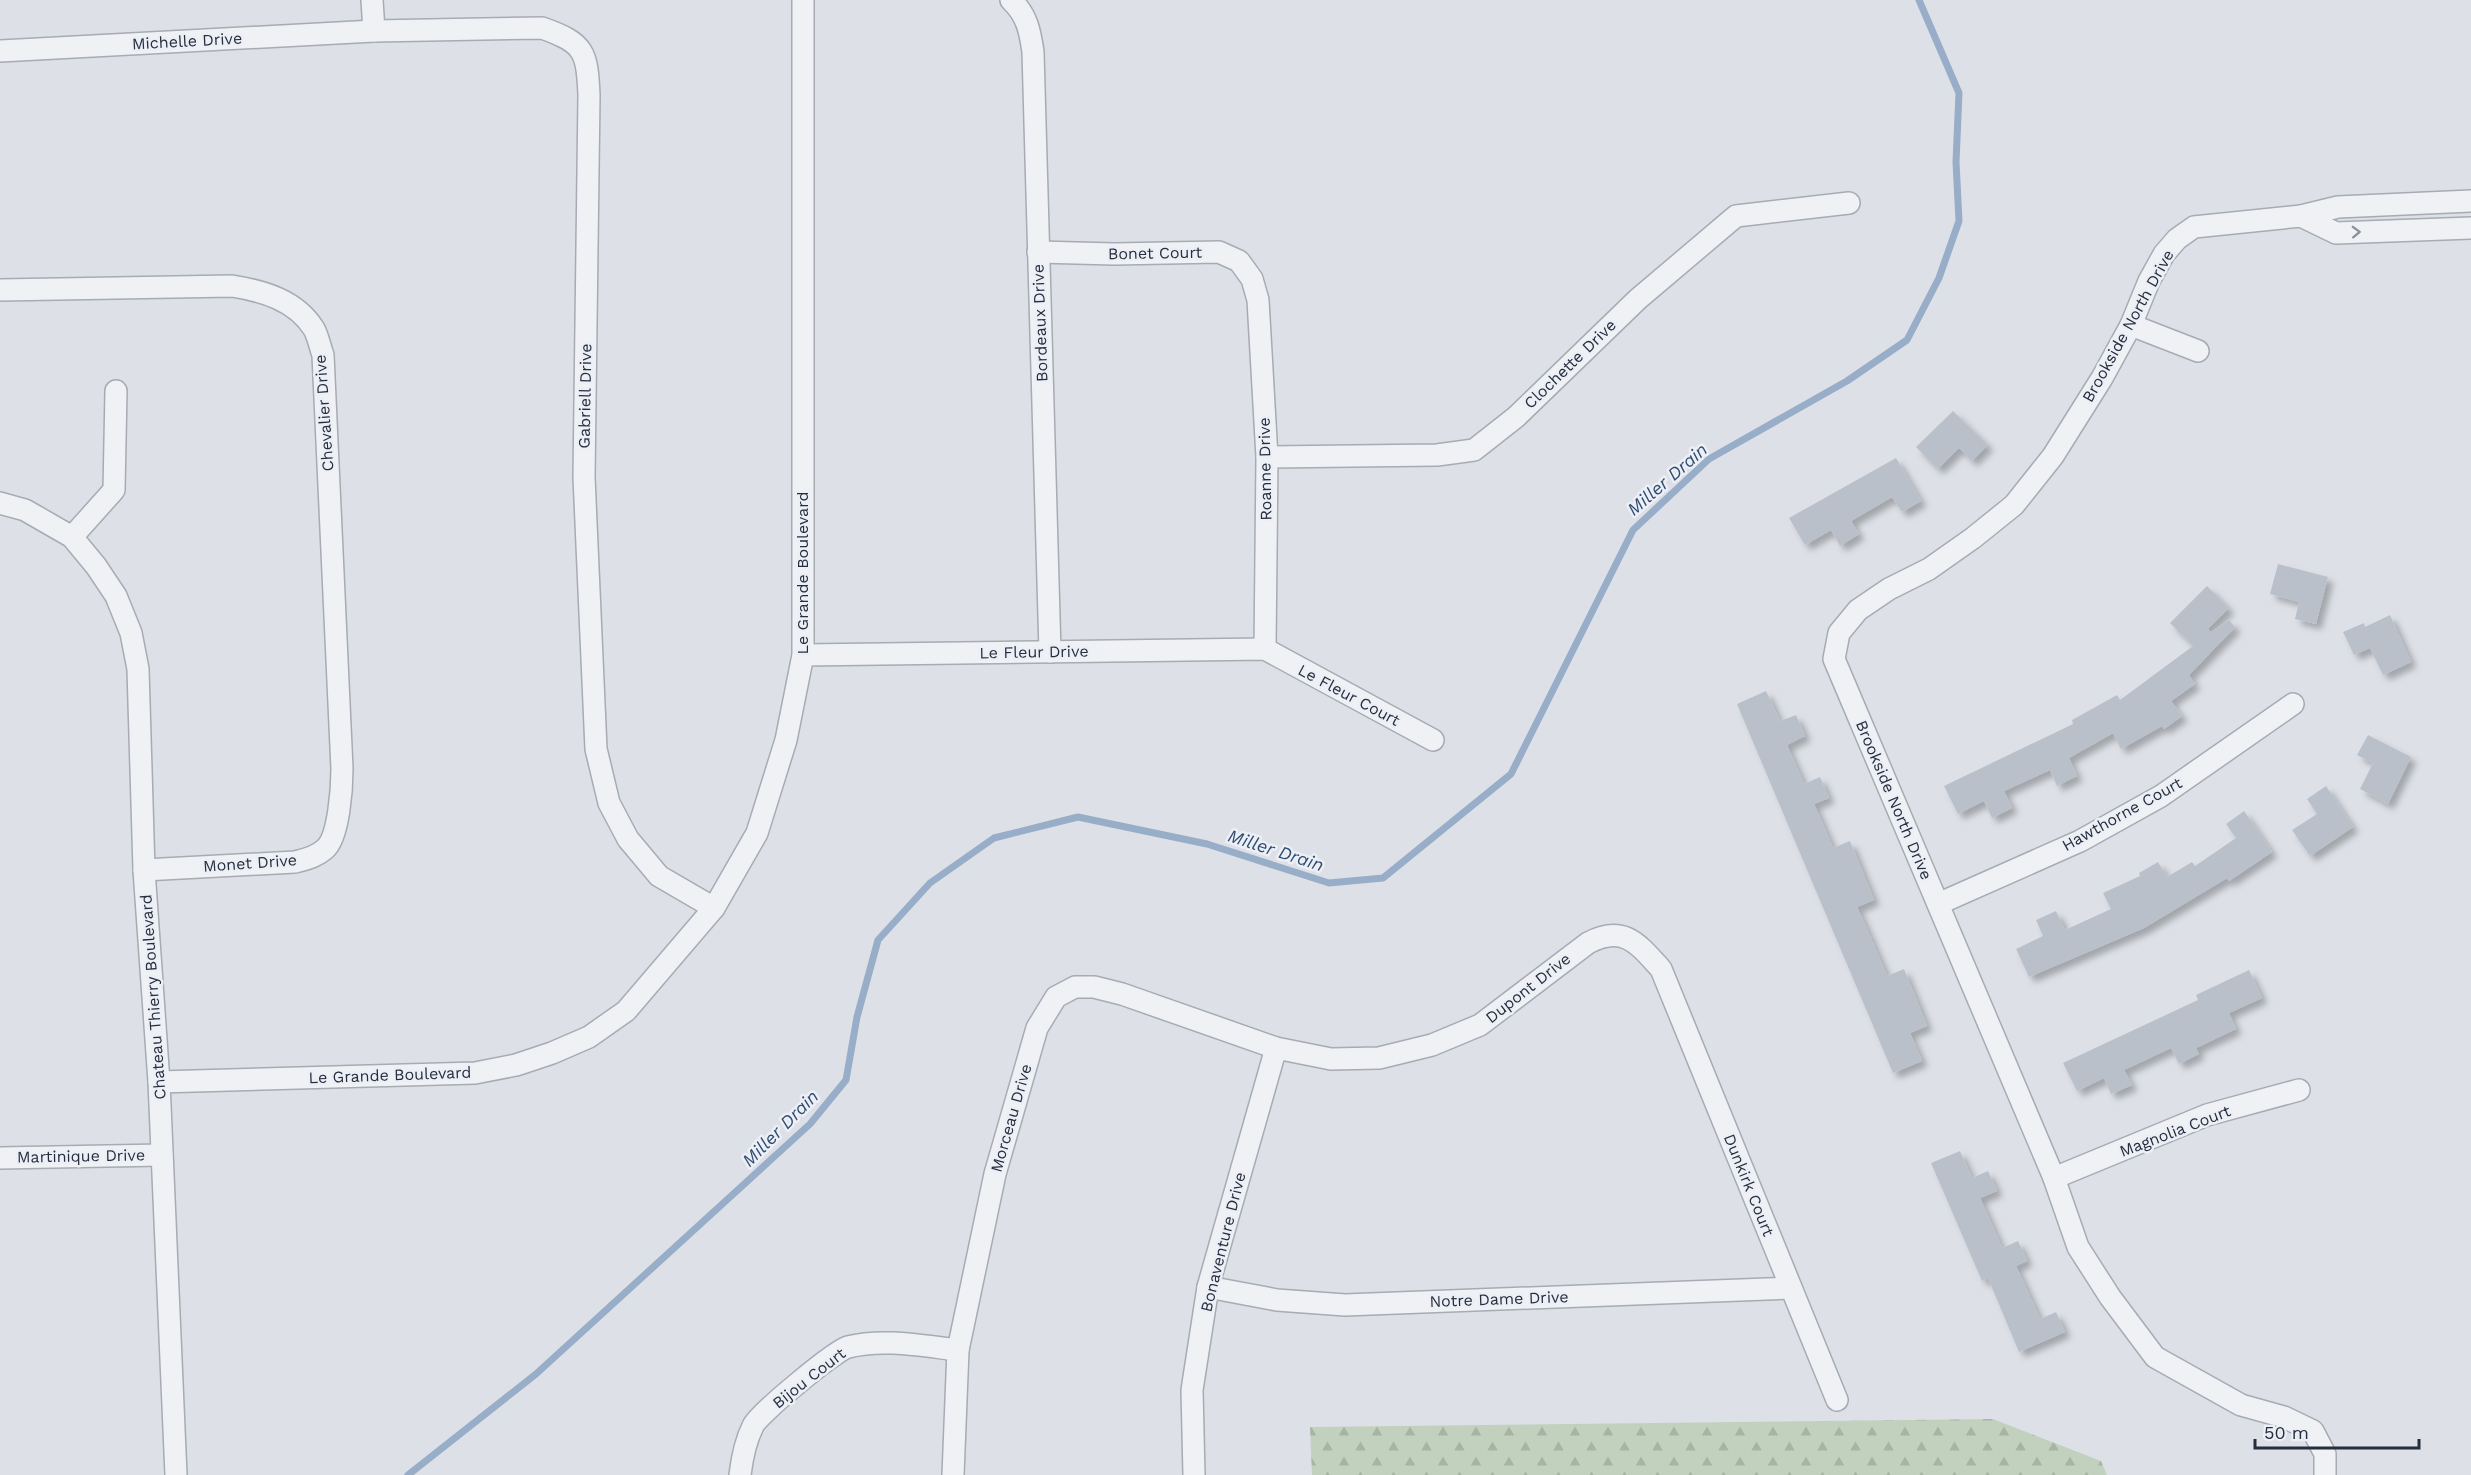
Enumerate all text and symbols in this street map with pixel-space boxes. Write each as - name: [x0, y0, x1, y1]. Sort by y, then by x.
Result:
- street label: Michelle Drive: [131, 29, 243, 53]
- one-way arrow: [2351, 226, 2360, 238]
- street label: Bonet Court: [1108, 243, 1203, 263]
- street label: Brookside North Drive: [2078, 246, 2178, 406]
- street label: Bordeaux Drive: [1028, 264, 1052, 382]
- street label: Clochette Drive: [1520, 315, 1620, 413]
- street label: Gabriell Drive: [575, 343, 595, 449]
- street label: Chevalier Drive: [310, 354, 338, 472]
- street label: Roanne Drive: [1255, 417, 1275, 521]
- water label: Miller Drain: [1623, 439, 1711, 519]
- street label: Le Grande Boulevard: [793, 492, 812, 654]
- street label: Le Fleur Drive: [979, 642, 1089, 662]
- street label: Le Fleur Court: [1295, 660, 1403, 730]
- street label: Brookside North Drive: [1852, 717, 1936, 883]
- street label: Hawthorne Court: [2059, 773, 2186, 855]
- water label: Miller Drain: [1226, 825, 1326, 875]
- street label: Monet Drive: [202, 850, 298, 876]
- street label: Chateau Thierry Boulevard: [136, 894, 170, 1100]
- street label: Dupont Drive: [1482, 949, 1574, 1027]
- street label: Morceau Drive: [986, 1062, 1036, 1174]
- street label: Le Grande Boulevard: [308, 1063, 472, 1087]
- water label: Miller Drain: [738, 1086, 822, 1170]
- street label: Magnolia Court: [2117, 1101, 2233, 1161]
- street label: Dunkirk Court: [1720, 1131, 1778, 1239]
- street label: Martinique Drive: [17, 1145, 145, 1167]
- street label: Bonaventure Drive: [1196, 1170, 1250, 1314]
- street label: Notre Dame Drive: [1429, 1287, 1569, 1311]
- street label: Bijou Court: [769, 1344, 849, 1412]
- scale bar: [2255, 1412, 2418, 1450]
- text: 50 m: [2264, 1422, 2309, 1443]

